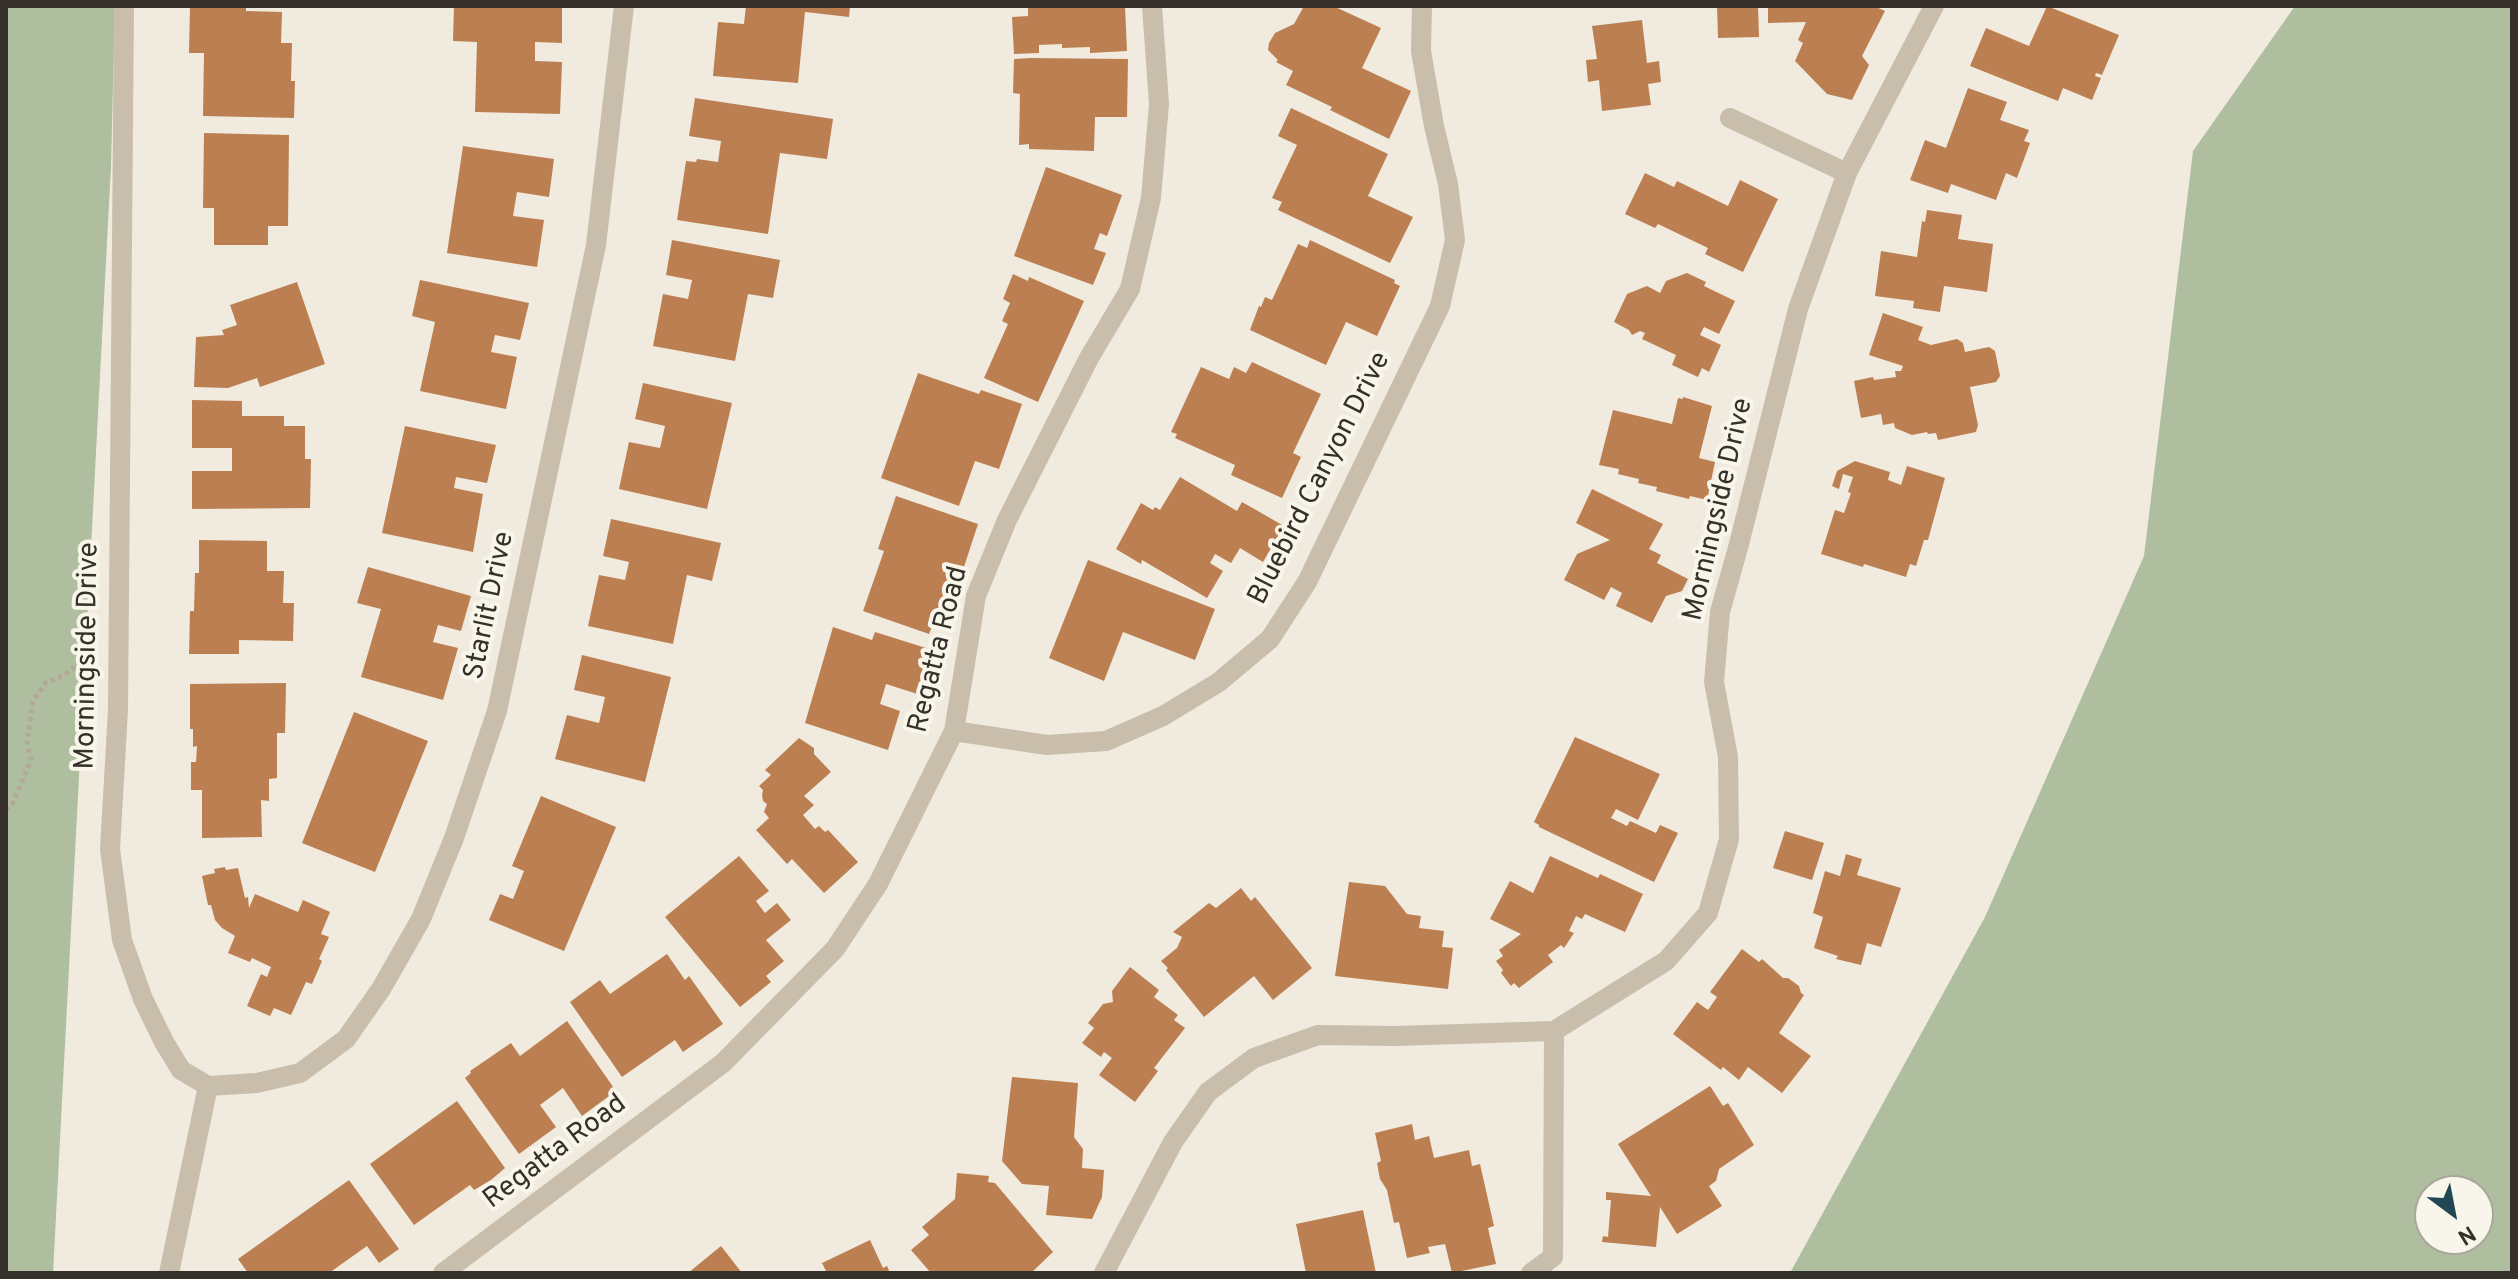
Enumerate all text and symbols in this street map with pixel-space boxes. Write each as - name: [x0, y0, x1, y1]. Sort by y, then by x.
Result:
- street label: Bluebird Canyon Drive: [1243, 347, 1399, 611]
- street label: Morningside Drive: [1678, 395, 1762, 625]
- street label: Starlit Drive: [459, 529, 523, 683]
- street label: Morningside Drive: [70, 542, 108, 770]
- street label: Regatta Road: [903, 563, 977, 737]
- street label: Regatta Road: [478, 1088, 634, 1218]
- north arrow: [2414, 1175, 2494, 1255]
- text: N: [2452, 1218, 2480, 1250]

